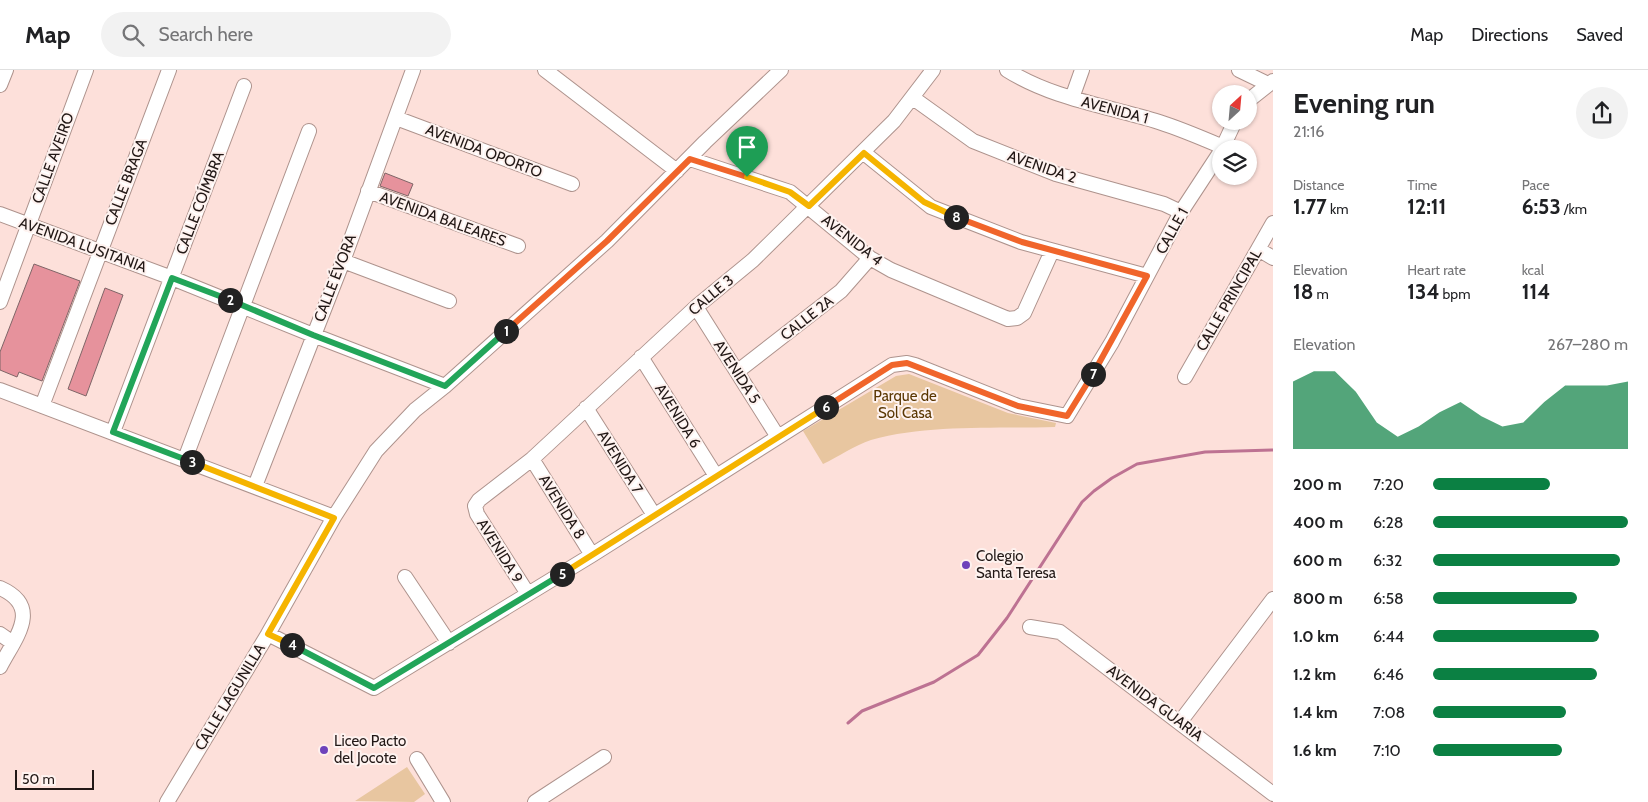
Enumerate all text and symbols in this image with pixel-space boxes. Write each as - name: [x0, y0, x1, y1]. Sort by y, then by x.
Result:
- search box: [101, 12, 451, 57]
- text: Map: [25, 20, 71, 49]
- icon: search: [119, 21, 147, 49]
- text: Search here: [159, 23, 253, 46]
- text: Map: [1410, 24, 1443, 46]
- text: Directions: [1471, 24, 1548, 46]
- text: Saved: [1576, 24, 1623, 46]
- north arrow: [1212, 85, 1258, 130]
- map controls: [1212, 85, 1257, 185]
- text: Evening run: [1293, 86, 1435, 120]
- button: share: [1576, 87, 1628, 139]
- street label: AVENIDA 1: [1080, 92, 1150, 128]
- street label: CALLE AVEIRO: [28, 110, 78, 206]
- street label: AVENIDA OPORTO: [423, 120, 545, 182]
- text: 21:16: [1293, 122, 1324, 141]
- pin: [726, 126, 768, 177]
- icon: arrive: [733, 133, 761, 161]
- street label: CALLE BRAGA: [101, 135, 151, 228]
- button: layers: [1212, 140, 1257, 185]
- street label: AVENIDA 2: [1005, 147, 1079, 187]
- street label: CALLE COÍMBRA: [171, 148, 228, 257]
- text: Distance: [1293, 176, 1345, 194]
- text: Time: [1407, 176, 1437, 194]
- text: Pace: [1522, 176, 1550, 194]
- street label: AVENIDA BALEARES: [377, 188, 509, 250]
- text: 1.77: [1293, 194, 1327, 219]
- text: 12:11: [1407, 194, 1446, 219]
- text: 6:53: [1522, 194, 1561, 219]
- text: km: [1327, 200, 1349, 218]
- text: /km: [1561, 200, 1587, 218]
- pin: 8: [944, 204, 968, 230]
- street label: CALLE 1: [1152, 205, 1192, 257]
- text: 8: [952, 208, 961, 226]
- street label: AVENIDA 4: [818, 211, 886, 270]
- street label: AVENIDA LUSITANIA: [17, 214, 150, 277]
- street label: CALLE ÉVORA: [309, 231, 360, 324]
- street label: CALLE PRINCIPAL: [1192, 245, 1266, 354]
- text: Elevation: [1293, 261, 1348, 279]
- text: Heart rate: [1407, 261, 1466, 279]
- text: kcal: [1522, 261, 1544, 279]
- street label: CALLE 3: [685, 271, 737, 319]
- text: 18: [1293, 279, 1313, 304]
- text: 134: [1407, 279, 1439, 304]
- text: 114: [1522, 279, 1550, 304]
- text: m: [1313, 285, 1329, 303]
- text: bpm: [1439, 285, 1470, 303]
- pin: 2: [218, 288, 242, 312]
- text: 2: [227, 291, 234, 309]
- street label: CALLE 2A: [777, 291, 838, 344]
- pin: 1: [494, 318, 518, 344]
- text: 1: [504, 322, 509, 340]
- text: Elevation: [1293, 335, 1356, 354]
- text: 267–280 m: [1548, 335, 1628, 354]
- street label: AVENIDA 5: [710, 337, 764, 407]
- pin: 7: [1080, 362, 1106, 386]
- text: 7: [1090, 365, 1097, 383]
- street label: AVENIDA 6: [651, 381, 705, 451]
- park label: Parque de Sol Casa: [873, 387, 937, 422]
- pin: 6: [814, 394, 838, 420]
- text: 6: [823, 398, 830, 416]
- street label: AVENIDA 7: [593, 427, 647, 497]
- pin: 3: [180, 450, 204, 474]
- text: 3: [189, 453, 196, 471]
- street label: AVENIDA 8: [535, 471, 589, 543]
- text: 200 m: [1293, 475, 1342, 494]
- text: 7:20: [1373, 475, 1404, 494]
- text: 400 m: [1293, 513, 1343, 532]
- text: 6:28: [1373, 513, 1404, 532]
- street label: AVENIDA 9: [473, 516, 527, 586]
- place label: Colegio Santa Teresa: [976, 547, 1057, 582]
- text: 600 m: [1293, 551, 1342, 570]
- text: 6:32: [1373, 551, 1402, 570]
- marker: Colegio Santa Teresa: [960, 559, 972, 571]
- pin: 5: [550, 562, 574, 586]
- text: 5: [559, 565, 566, 583]
- text: 800 m: [1293, 589, 1343, 608]
- text: 6:58: [1373, 589, 1404, 608]
- text: 1.0 km: [1293, 627, 1339, 646]
- text: 6:44: [1373, 627, 1404, 646]
- pin: 4: [280, 632, 304, 658]
- text: 4: [288, 636, 297, 654]
- street label: CALLE LAGUNILLA: [191, 640, 269, 754]
- street label: AVENIDA GUARIA: [1103, 661, 1207, 745]
- text: 1.2 km: [1293, 665, 1336, 684]
- text: 6:46: [1373, 665, 1404, 684]
- text: 1.4 km: [1293, 703, 1338, 722]
- text: 7:08: [1373, 703, 1405, 722]
- place label: Liceo Pacto del Jocote: [334, 732, 406, 767]
- text: 1.6 km: [1293, 741, 1337, 760]
- text: 7:10: [1373, 741, 1401, 760]
- marker: Liceo Pacto del Jocote: [318, 744, 330, 756]
- scale bar: [15, 767, 94, 790]
- text: 50 m: [22, 770, 55, 788]

